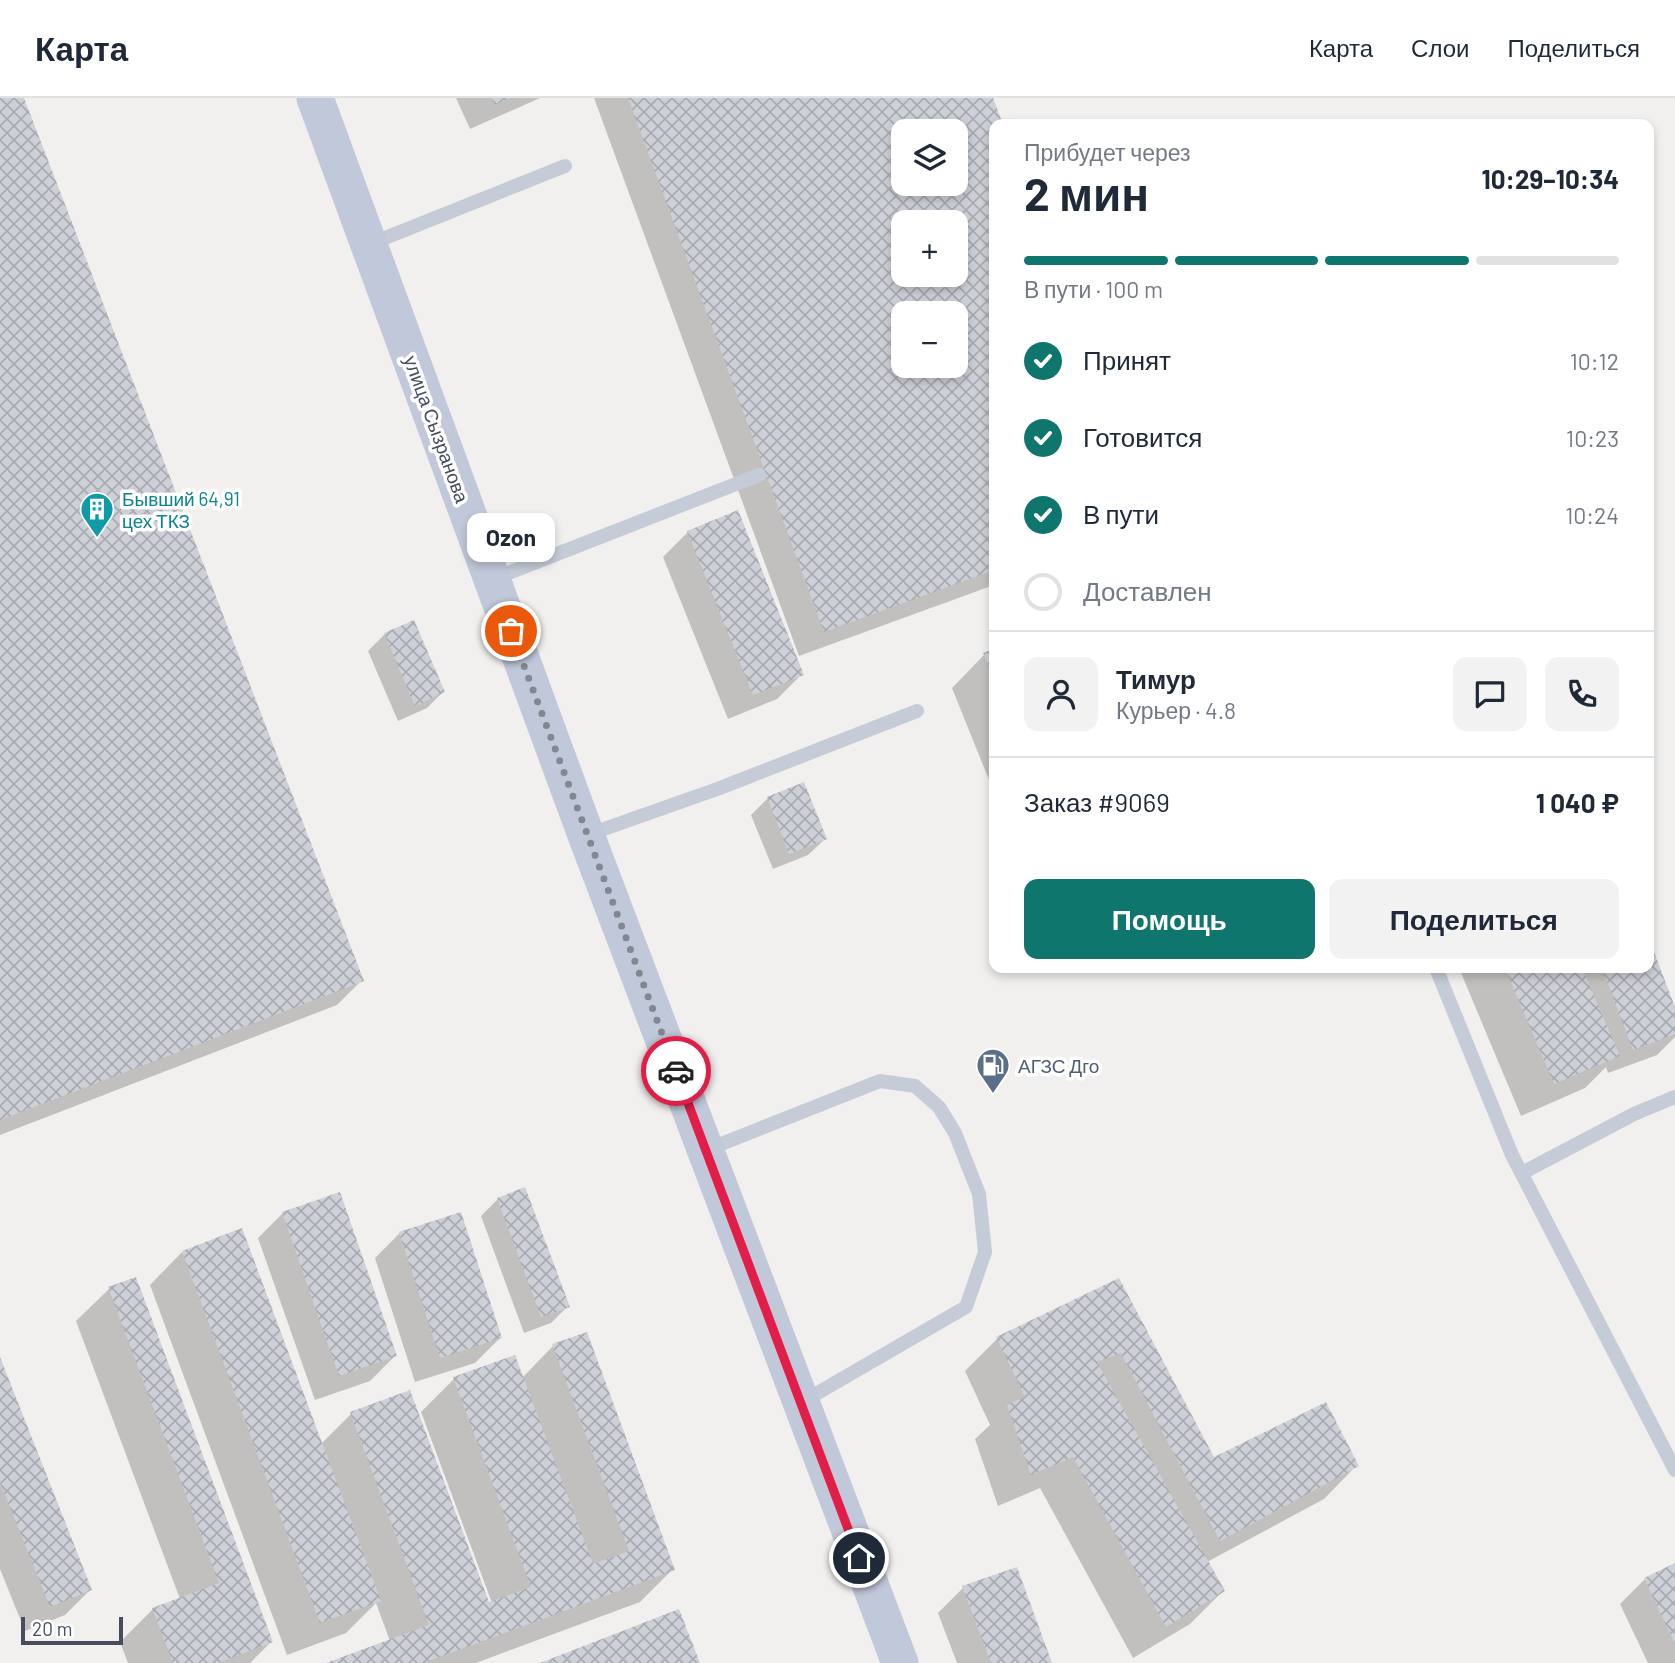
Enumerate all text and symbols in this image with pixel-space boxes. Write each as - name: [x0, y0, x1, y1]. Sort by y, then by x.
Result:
- text: Карта: [35, 28, 128, 68]
- text: Карта: [1309, 33, 1373, 62]
- text: Слои: [1411, 33, 1469, 62]
- text: Поделиться: [1507, 33, 1640, 62]
- map controls: [891, 119, 968, 378]
- button: layers: [891, 119, 968, 196]
- text: Прибудет через: [1024, 138, 1191, 166]
- text: 10:29–10:34: [1482, 163, 1619, 194]
- text: 2 мин: [1024, 165, 1149, 220]
- button: +: [891, 210, 968, 287]
- text: В пути · 100 m: [1024, 275, 1163, 303]
- button: −: [891, 301, 968, 378]
- icon: check: [1024, 342, 1062, 380]
- text: Принят: [1083, 344, 1171, 375]
- text: 10:12: [1570, 347, 1619, 375]
- street label: улица Сызранова: [400, 352, 474, 506]
- icon: check: [1024, 419, 1062, 457]
- text: Готовится: [1083, 421, 1202, 452]
- text: 10:23: [1566, 424, 1619, 452]
- place label: Бывший 64,91 цех ТКЗ: [122, 487, 240, 532]
- building icon: Бывший 64,91 цех ТКЗ: [78, 490, 116, 539]
- icon: check: [1024, 496, 1062, 534]
- text: В пути: [1083, 498, 1159, 529]
- text: 10:24: [1565, 501, 1619, 529]
- callout: Ozon: [467, 512, 555, 561]
- text: Ozon: [486, 523, 536, 551]
- text: Доставлен: [1083, 575, 1212, 606]
- pin: [481, 601, 541, 661]
- icon: bag: [492, 612, 530, 650]
- button: person: [1024, 657, 1098, 731]
- button: chat: [1453, 657, 1527, 731]
- button: phone: [1545, 657, 1619, 731]
- text: Тимур: [1116, 663, 1196, 694]
- text: Курьер · 4.8: [1116, 696, 1236, 724]
- text: Заказ #9069: [1024, 786, 1170, 817]
- text: 1 040 ₽: [1536, 787, 1619, 818]
- button: Помощь: [1024, 879, 1315, 959]
- button: Поделиться: [1329, 879, 1619, 959]
- courier: [641, 1036, 711, 1106]
- fuel station icon: АГЗС Дго: [974, 1046, 1012, 1095]
- icon: car: [657, 1052, 695, 1090]
- place label: АГЗС Дго: [1018, 1054, 1099, 1077]
- pin: [829, 1528, 889, 1588]
- icon: home: [840, 1539, 878, 1577]
- scale bar: [21, 1614, 122, 1646]
- text: 20 m: [32, 1617, 72, 1640]

